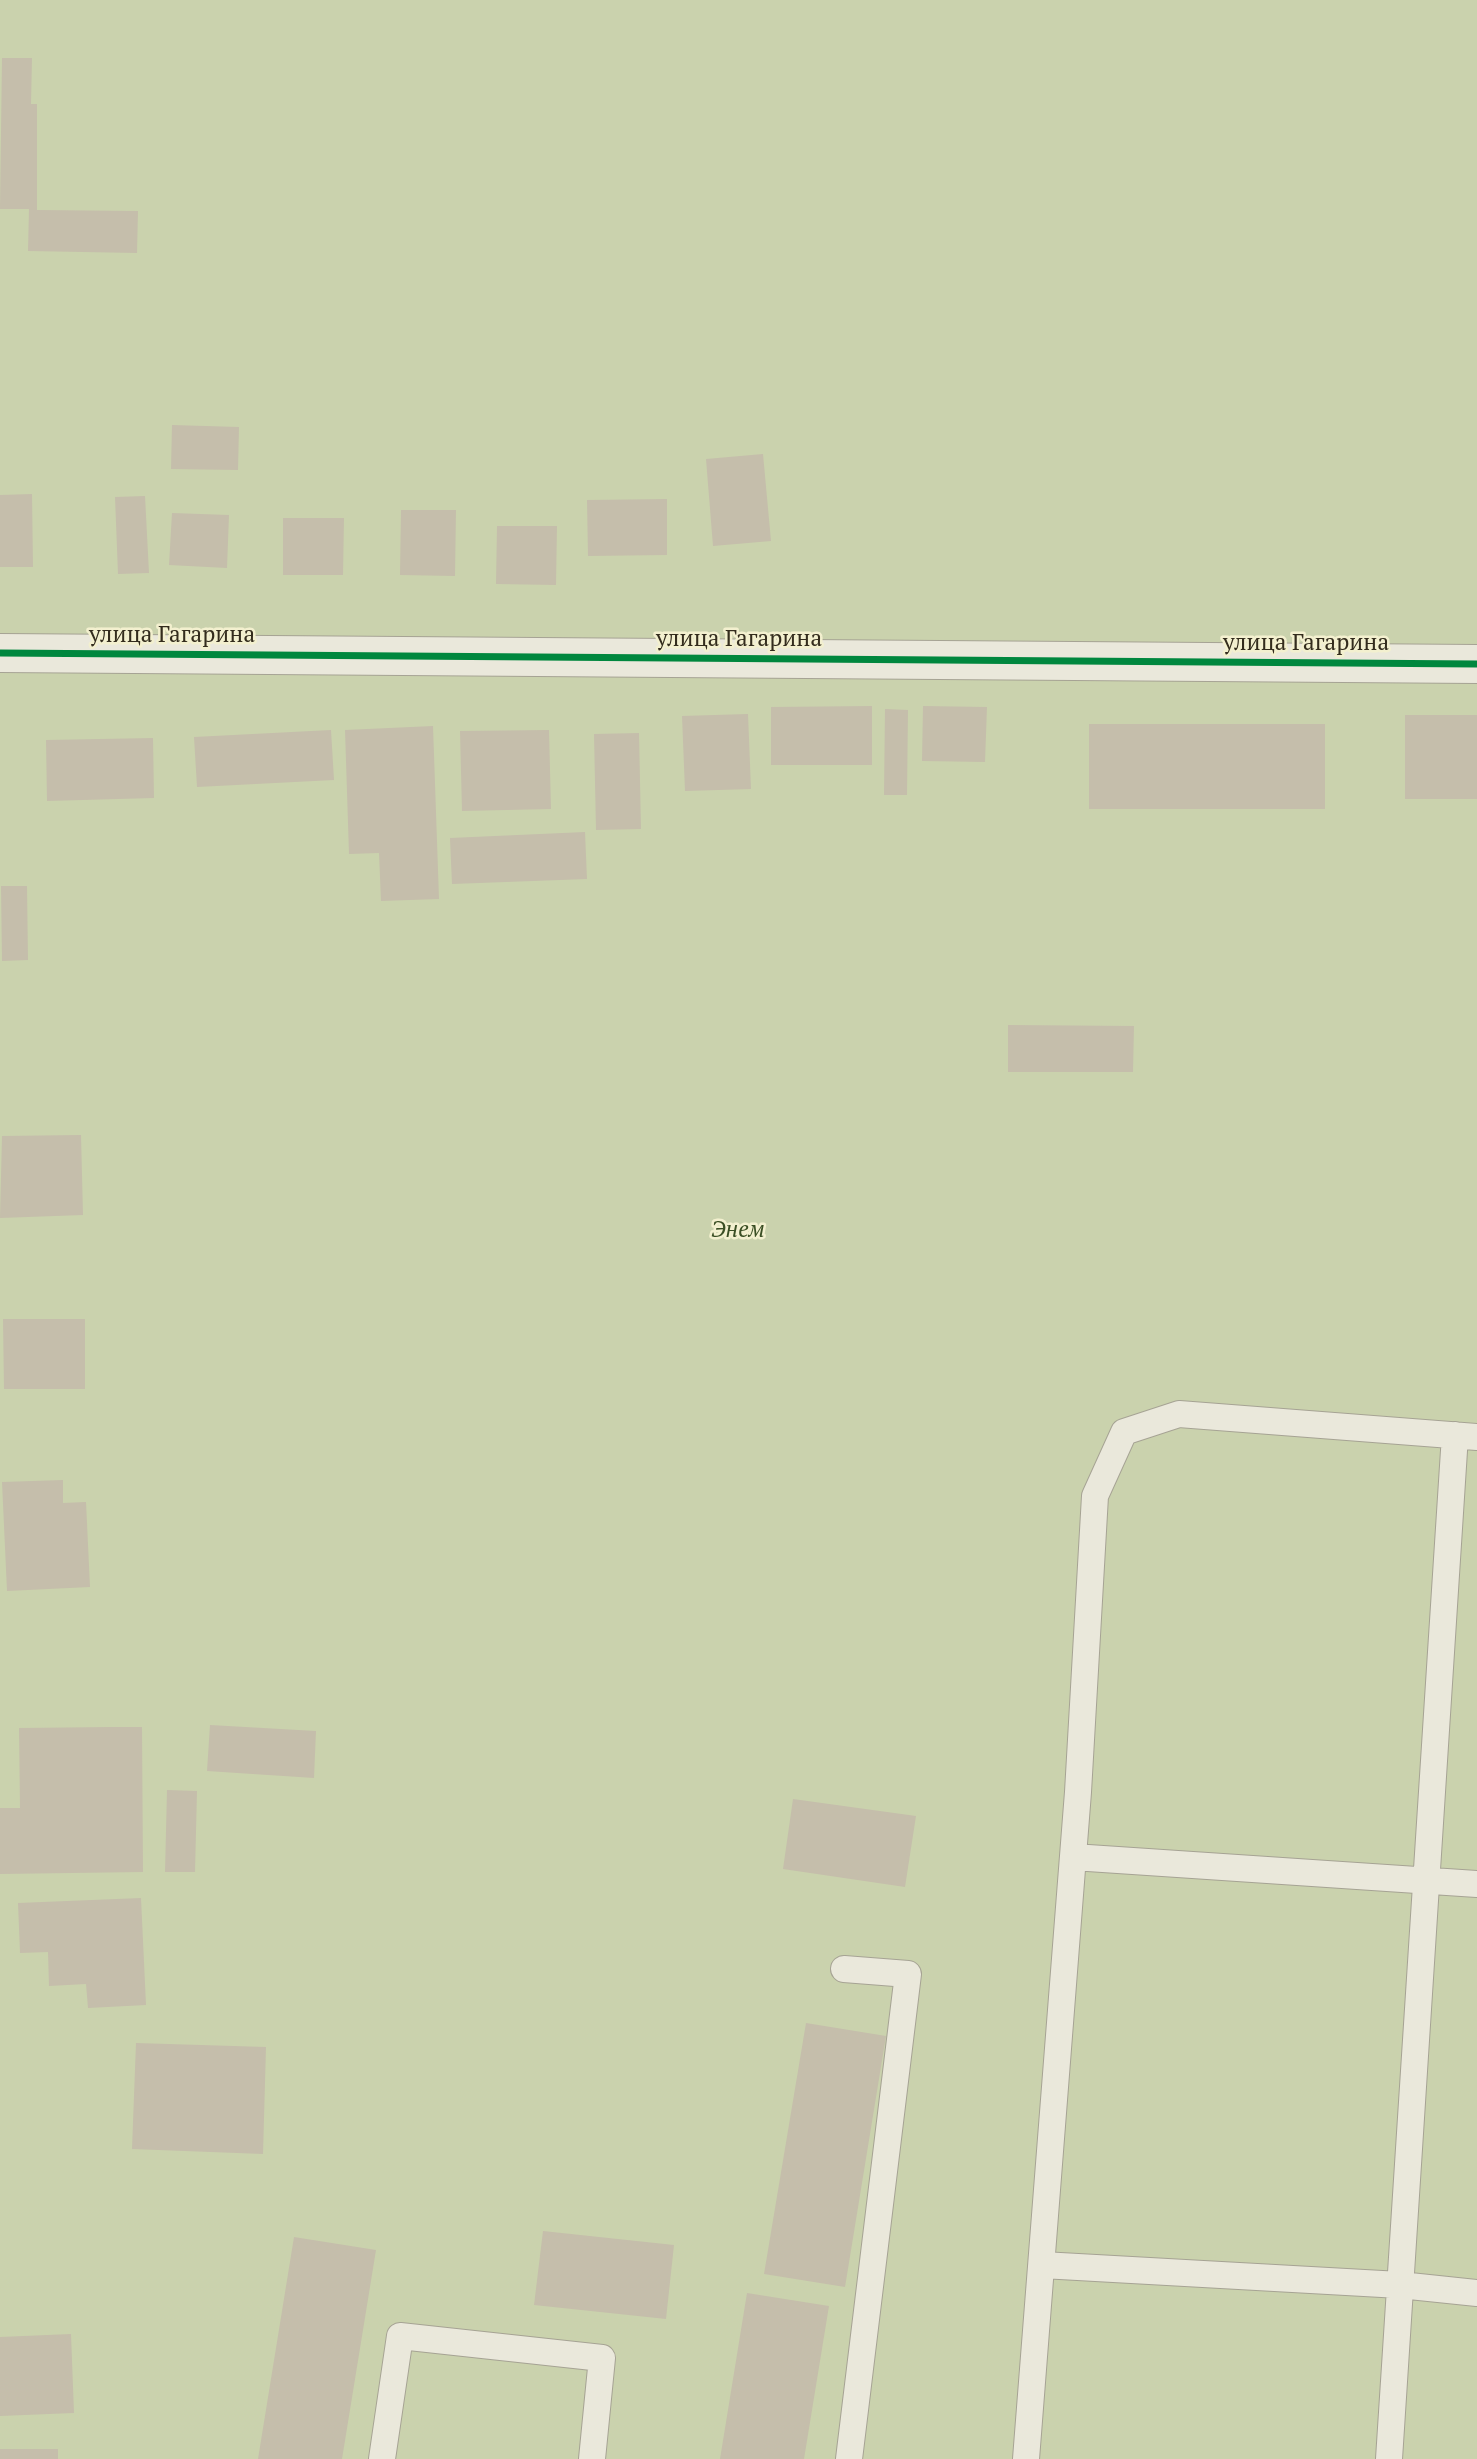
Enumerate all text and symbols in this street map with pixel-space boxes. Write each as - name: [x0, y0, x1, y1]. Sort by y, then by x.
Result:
- street label: улица Гагарина: [89, 621, 255, 649]
- street label: улица Гагарина: [656, 625, 822, 653]
- street label: улица Гагарина: [1223, 629, 1389, 657]
- park label: Энем: [711, 1216, 765, 1244]

